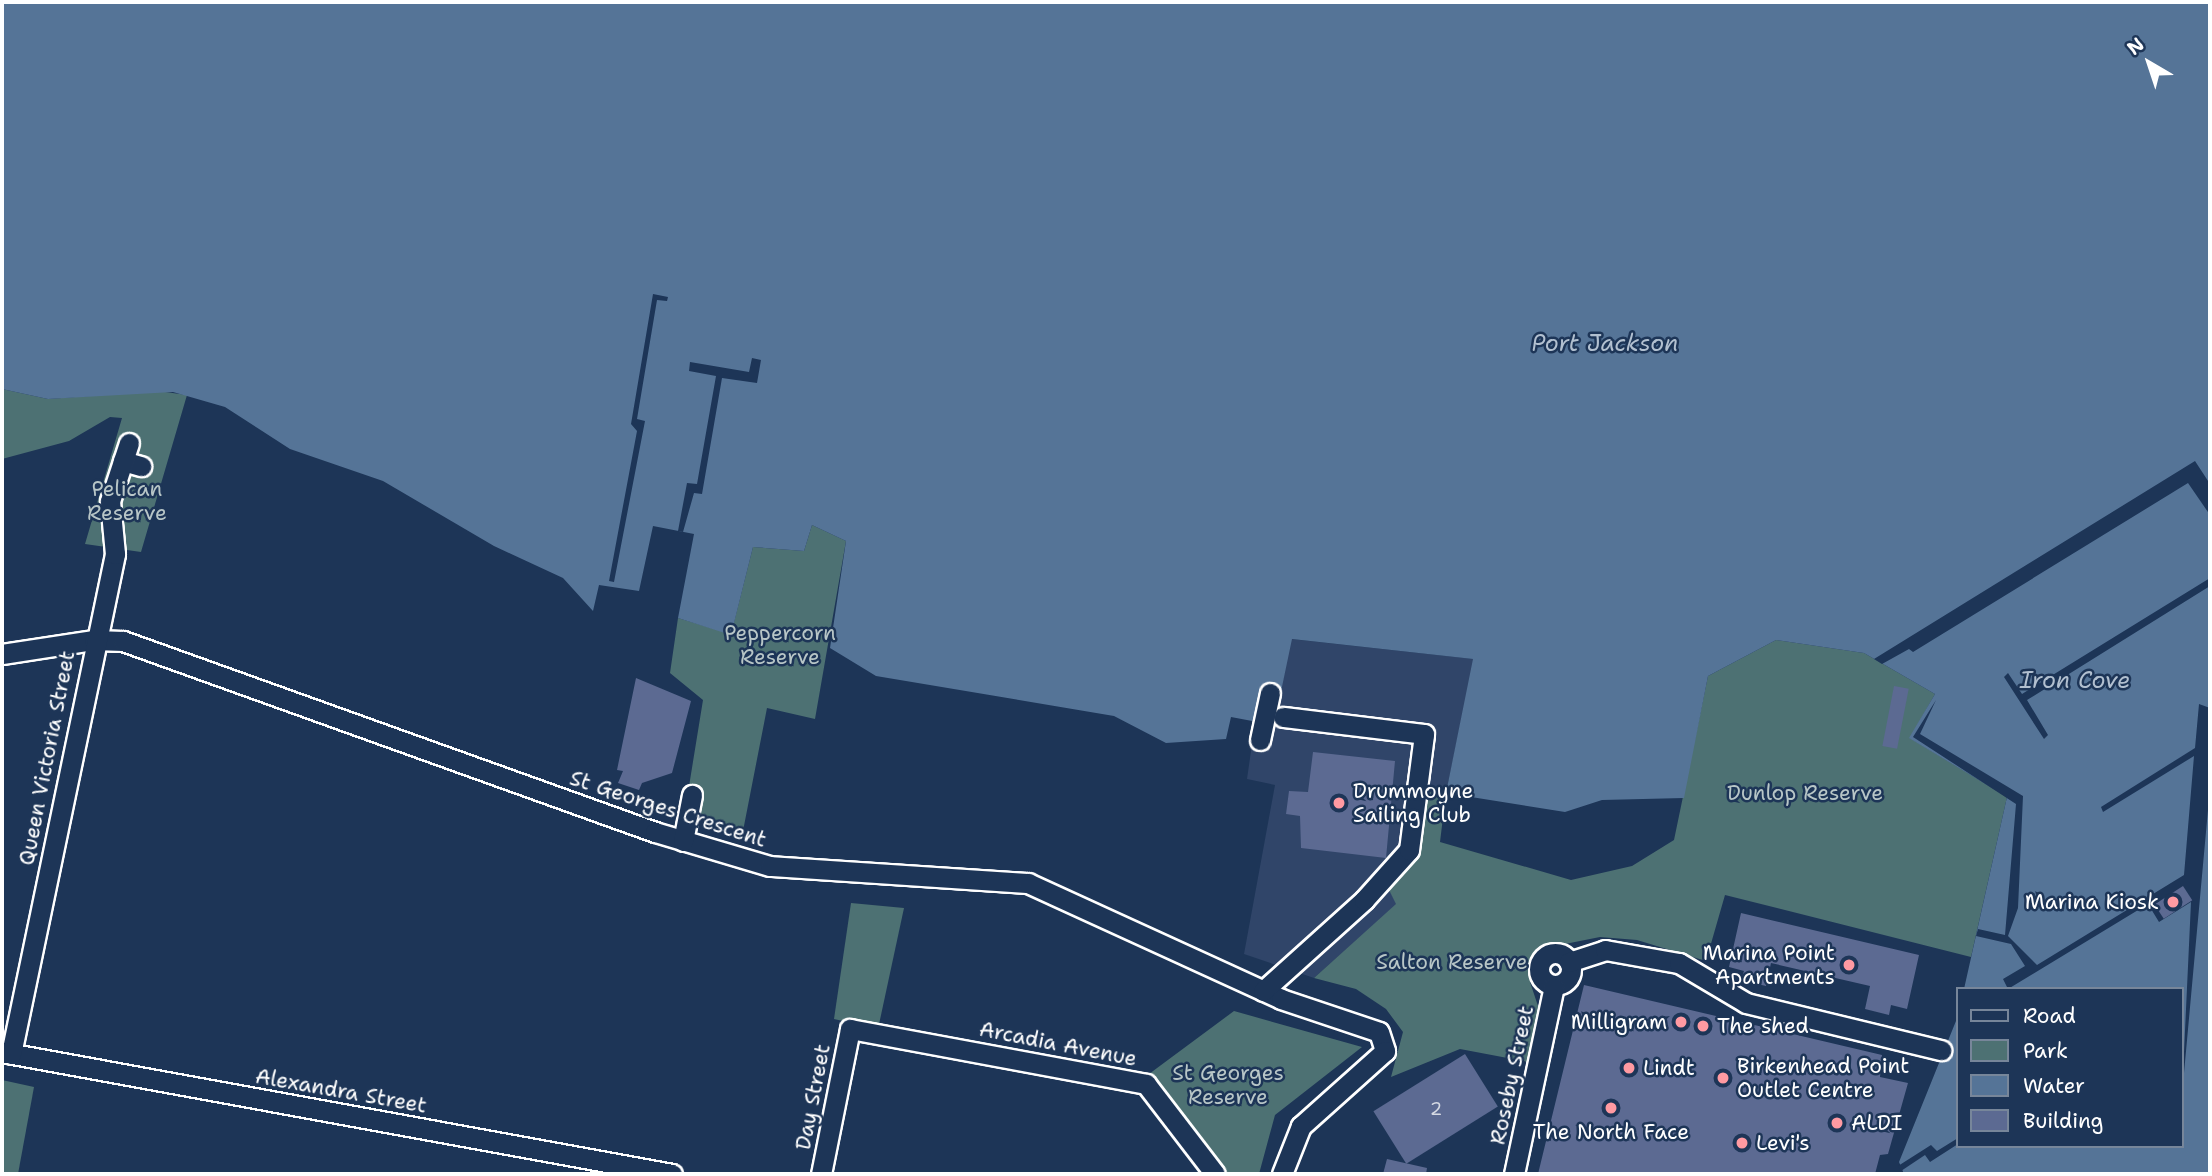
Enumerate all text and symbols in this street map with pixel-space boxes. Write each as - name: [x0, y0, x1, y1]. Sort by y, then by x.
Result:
- north arrow: [2114, 28, 2184, 98]
- text: N: [2122, 32, 2149, 61]
- water label: Port Jackson: [1532, 329, 1678, 357]
- park label: Pelican Reserve: [87, 476, 167, 526]
- park label: Peppercorn Reserve: [724, 620, 836, 670]
- street label: Queen Victoria Street: [14, 649, 80, 867]
- water label: Iron Cove: [2020, 666, 2130, 694]
- street label: St Georges Crescent: [567, 765, 769, 853]
- place label: Drummoyne Sailing Club: [1353, 778, 1473, 828]
- park label: Dunlop Reserve: [1727, 780, 1883, 806]
- marker: Drummoyne Sailing Club: [1331, 795, 1347, 811]
- place label: Marina Kiosk: [2025, 889, 2159, 915]
- marker: Marina Kiosk: [2165, 894, 2181, 910]
- place label: Marina Point Apartments: [1703, 940, 1835, 990]
- park label: Salton Reserve: [1376, 949, 1528, 975]
- marker: Marina Point Apartments: [1841, 957, 1857, 973]
- legend: [1956, 987, 2184, 1148]
- text: Road: [2023, 1002, 2076, 1030]
- street label: Roseby Street: [1485, 1003, 1539, 1147]
- place label: Milligram: [1571, 1009, 1667, 1035]
- place label: The shed: [1717, 1013, 1809, 1039]
- marker: Milligram: [1673, 1014, 1689, 1030]
- street label: Arcadia Avenue: [977, 1016, 1139, 1072]
- marker: The shed: [1695, 1018, 1711, 1034]
- text: Park: [2023, 1037, 2068, 1065]
- street label: Day Street: [790, 1042, 836, 1152]
- place label: Birkenhead Point Outlet Centre: [1737, 1053, 1909, 1103]
- place label: Lindt: [1643, 1055, 1695, 1081]
- park label: St Georges Reserve: [1172, 1060, 1284, 1110]
- marker: Lindt: [1621, 1060, 1637, 1076]
- street label: Alexandra Street: [253, 1064, 429, 1118]
- marker: Birkenhead Point Outlet Centre: [1715, 1070, 1731, 1086]
- text: Water: [2023, 1072, 2085, 1100]
- house number: 2: [1430, 1098, 1442, 1120]
- marker: The North Face: [1603, 1100, 1619, 1116]
- text: Building: [2023, 1107, 2103, 1135]
- place label: ALDI: [1851, 1110, 1902, 1136]
- marker: ALDI: [1829, 1115, 1845, 1131]
- place label: The North Face: [1533, 1119, 1689, 1145]
- place label: Levi's: [1756, 1130, 1810, 1156]
- marker: Levi's: [1734, 1135, 1750, 1151]

